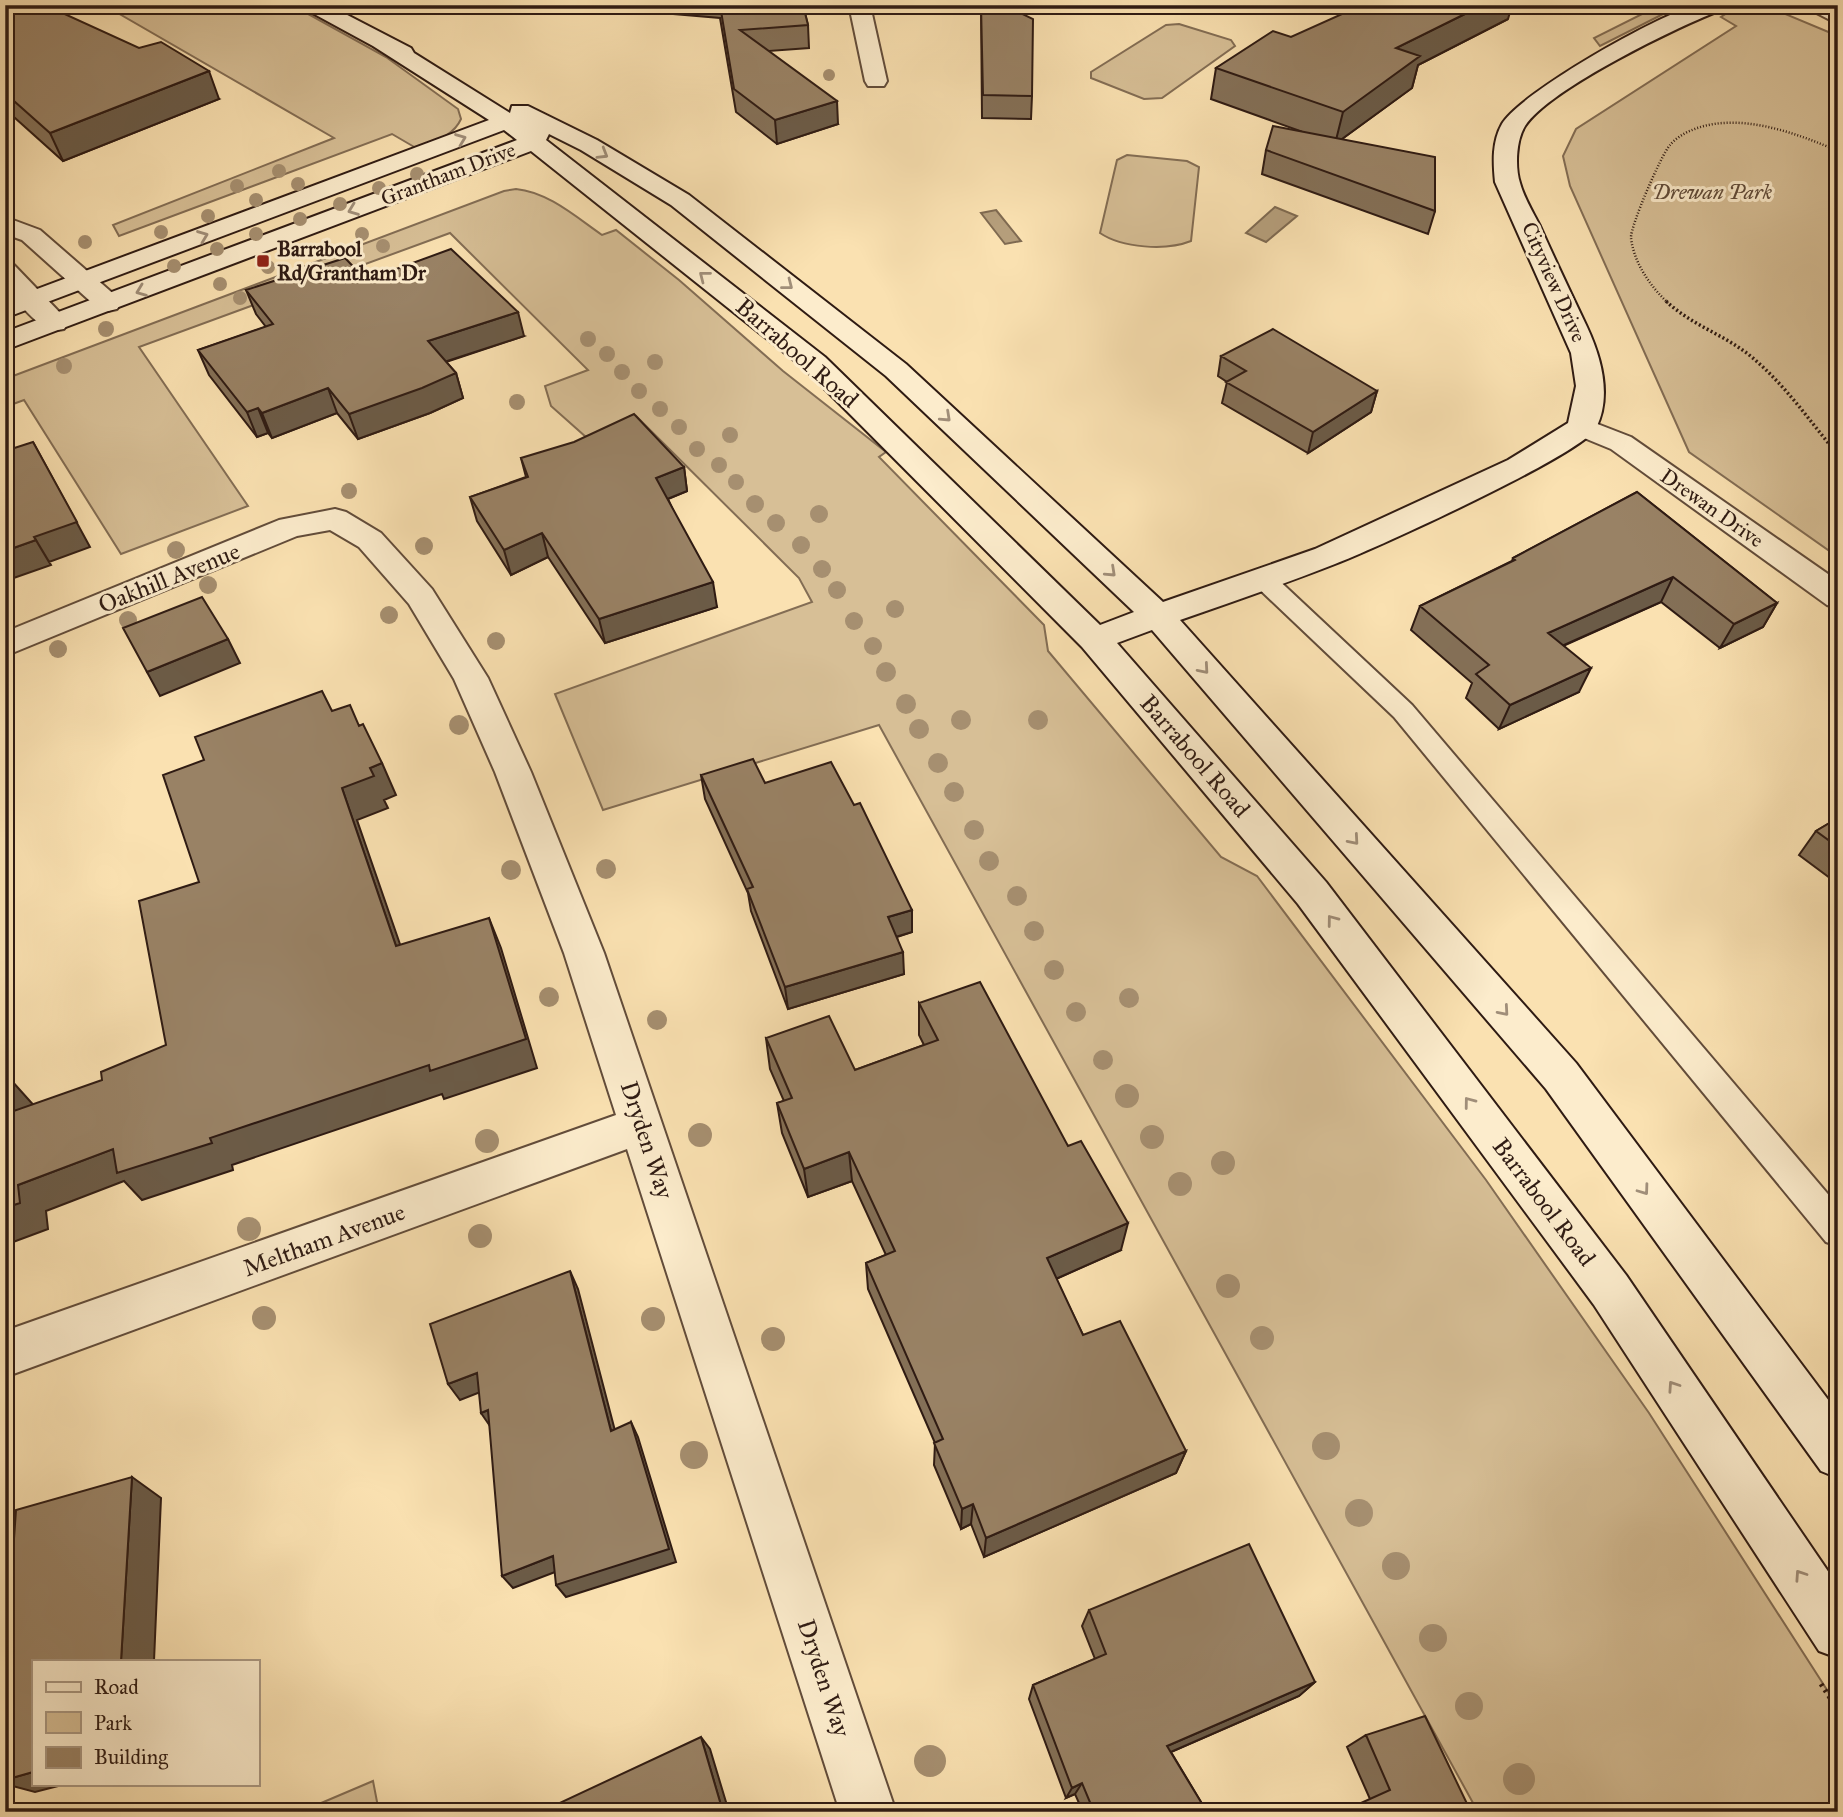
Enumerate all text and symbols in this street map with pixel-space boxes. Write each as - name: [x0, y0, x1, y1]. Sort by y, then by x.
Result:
- one-way arrow: [454, 134, 466, 148]
- street label: Grantham Drive: [377, 136, 519, 212]
- one-way arrow: [595, 145, 608, 158]
- park label: Drewan Park: [1652, 179, 1773, 205]
- one-way arrow: [348, 202, 360, 216]
- street label: Cityview Drive: [1516, 218, 1592, 346]
- one-way arrow: [197, 230, 209, 244]
- place label: Barrabool Rd/Grantham Dr: [277, 236, 427, 286]
- marker: Barrabool Rd/Grantham Dr: [255, 253, 271, 269]
- one-way arrow: [700, 271, 712, 284]
- one-way arrow: [780, 277, 793, 290]
- one-way arrow: [135, 282, 147, 296]
- street label: Barrabool Road: [729, 291, 865, 415]
- one-way arrow: [938, 408, 951, 421]
- street label: Drewan Drive: [1655, 463, 1769, 553]
- street label: Oakhill Avenue: [94, 536, 244, 620]
- one-way arrow: [1103, 564, 1116, 577]
- one-way arrow: [1196, 660, 1208, 673]
- street label: Barrabool Road: [1133, 688, 1257, 824]
- one-way arrow: [1346, 831, 1358, 844]
- one-way arrow: [1328, 915, 1341, 928]
- one-way arrow: [1496, 1002, 1508, 1015]
- street label: Dryden Way: [614, 1077, 680, 1203]
- one-way arrow: [1464, 1097, 1477, 1110]
- street label: Barrabool Road: [1486, 1132, 1602, 1272]
- one-way arrow: [1636, 1182, 1649, 1194]
- street label: Meltham Avenue: [239, 1197, 409, 1283]
- one-way arrow: [1669, 1381, 1682, 1394]
- one-way arrow: [1796, 1570, 1808, 1583]
- street label: Dryden Way: [791, 1615, 857, 1741]
- legend: [32, 1660, 259, 1786]
- text: Road: [94, 1674, 139, 1700]
- text: Park: [94, 1710, 132, 1736]
- text: Building: [94, 1744, 168, 1770]

